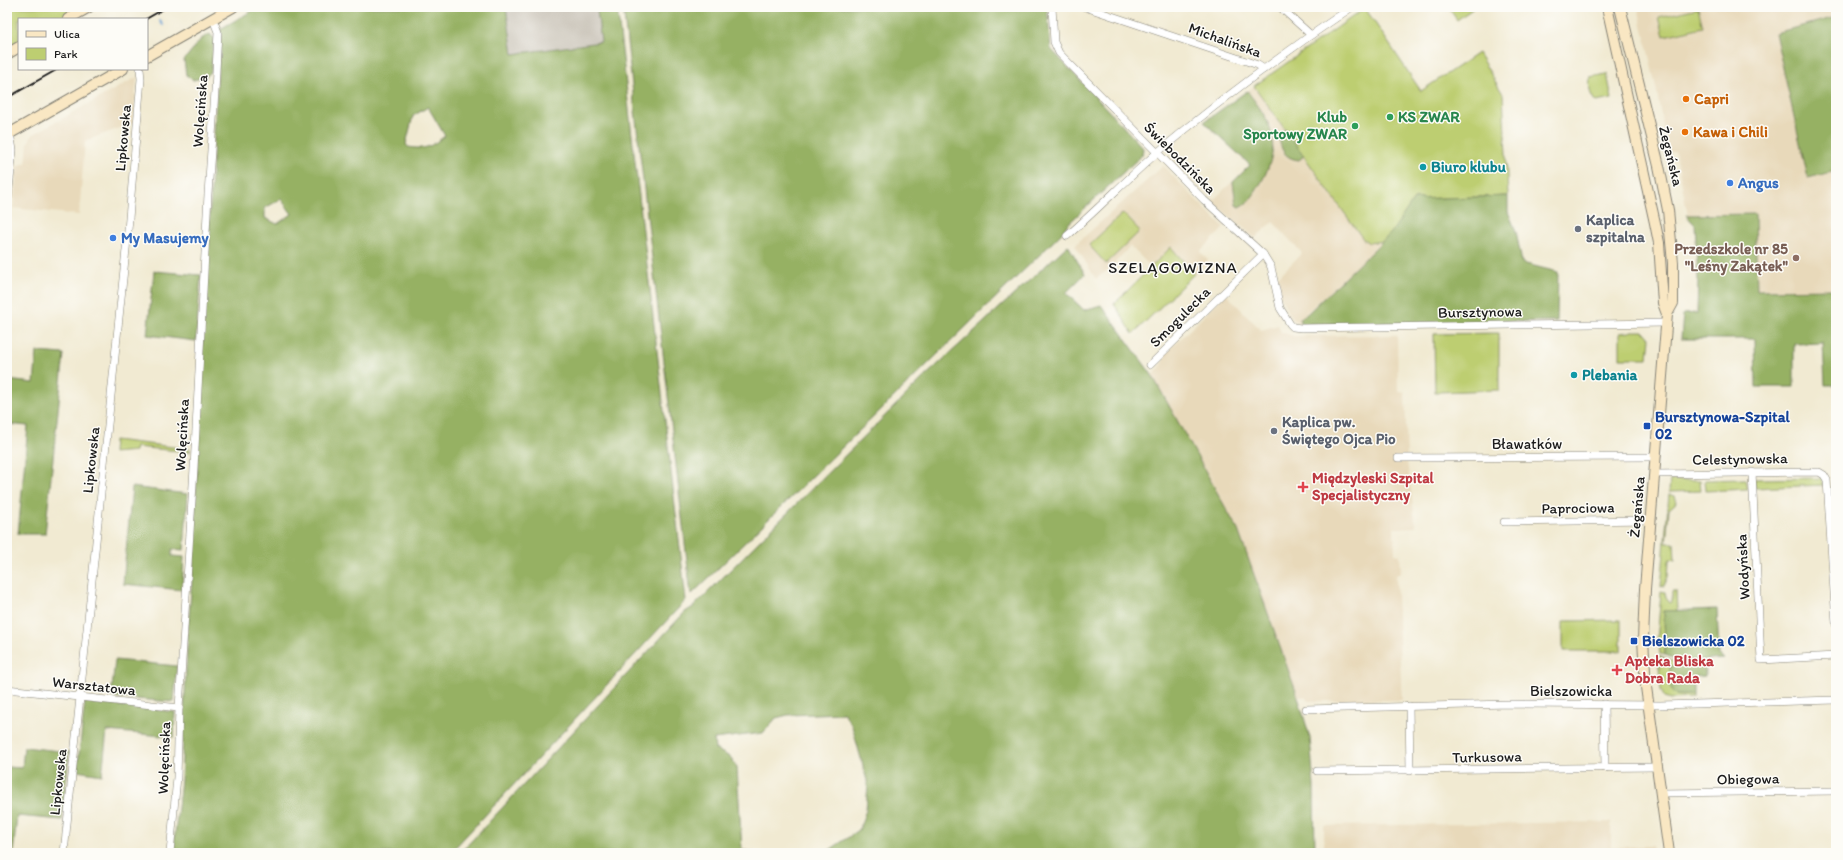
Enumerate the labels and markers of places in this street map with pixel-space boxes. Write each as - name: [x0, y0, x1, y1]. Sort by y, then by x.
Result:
- place label: Capri: [1694, 90, 1729, 109]
- marker: Capri: [1681, 94, 1691, 104]
- place label: Klub Sportowy ZWAR: [1243, 108, 1347, 144]
- place label: KS ZWAR: [1398, 108, 1460, 126]
- marker: KS ZWAR: [1385, 112, 1395, 122]
- marker: Klub Sportowy ZWAR: [1350, 121, 1360, 131]
- place label: Kawa i Chili: [1693, 123, 1768, 141]
- marker: Kawa i Chili: [1680, 127, 1690, 137]
- place label: Biuro klubu: [1431, 158, 1507, 176]
- marker: Biuro klubu: [1418, 162, 1428, 172]
- place label: Angus: [1737, 174, 1779, 193]
- marker: Angus: [1725, 178, 1735, 188]
- place label: Kaplica szpitalna: [1586, 211, 1645, 247]
- marker: Kaplica szpitalna: [1573, 224, 1583, 234]
- place label: My Masujemy: [121, 229, 210, 248]
- marker: My Masujemy: [108, 233, 118, 243]
- place label: Przedszkole nr 85 "Leśny Zakątek": [1674, 240, 1789, 276]
- marker: Przedszkole nr 85 "Leśny Zakątek": [1791, 253, 1801, 263]
- place label: Plebania: [1582, 366, 1637, 384]
- marker: Plebania: [1569, 370, 1579, 380]
- place label: Bursztynowa-Szpital 02: [1655, 408, 1791, 443]
- place label: Kaplica pw. Świętego Ojca Pio: [1282, 413, 1396, 449]
- marker: Bursztynowa-Szpital 02: [1642, 421, 1652, 431]
- marker: Kaplica pw. Świętego Ojca Pio: [1269, 426, 1279, 436]
- place label: Międzyleski Szpital Specjalistyczny: [1312, 469, 1435, 505]
- marker: Międzyleski Szpital Specjalistyczny: [1297, 481, 1309, 493]
- place label: Bielszowicka 02: [1642, 632, 1745, 650]
- marker: Bielszowicka 02: [1629, 636, 1639, 646]
- place label: Apteka Bliska Dobra Rada: [1624, 652, 1714, 687]
- marker: Apteka Bliska Dobra Rada: [1612, 665, 1622, 675]

